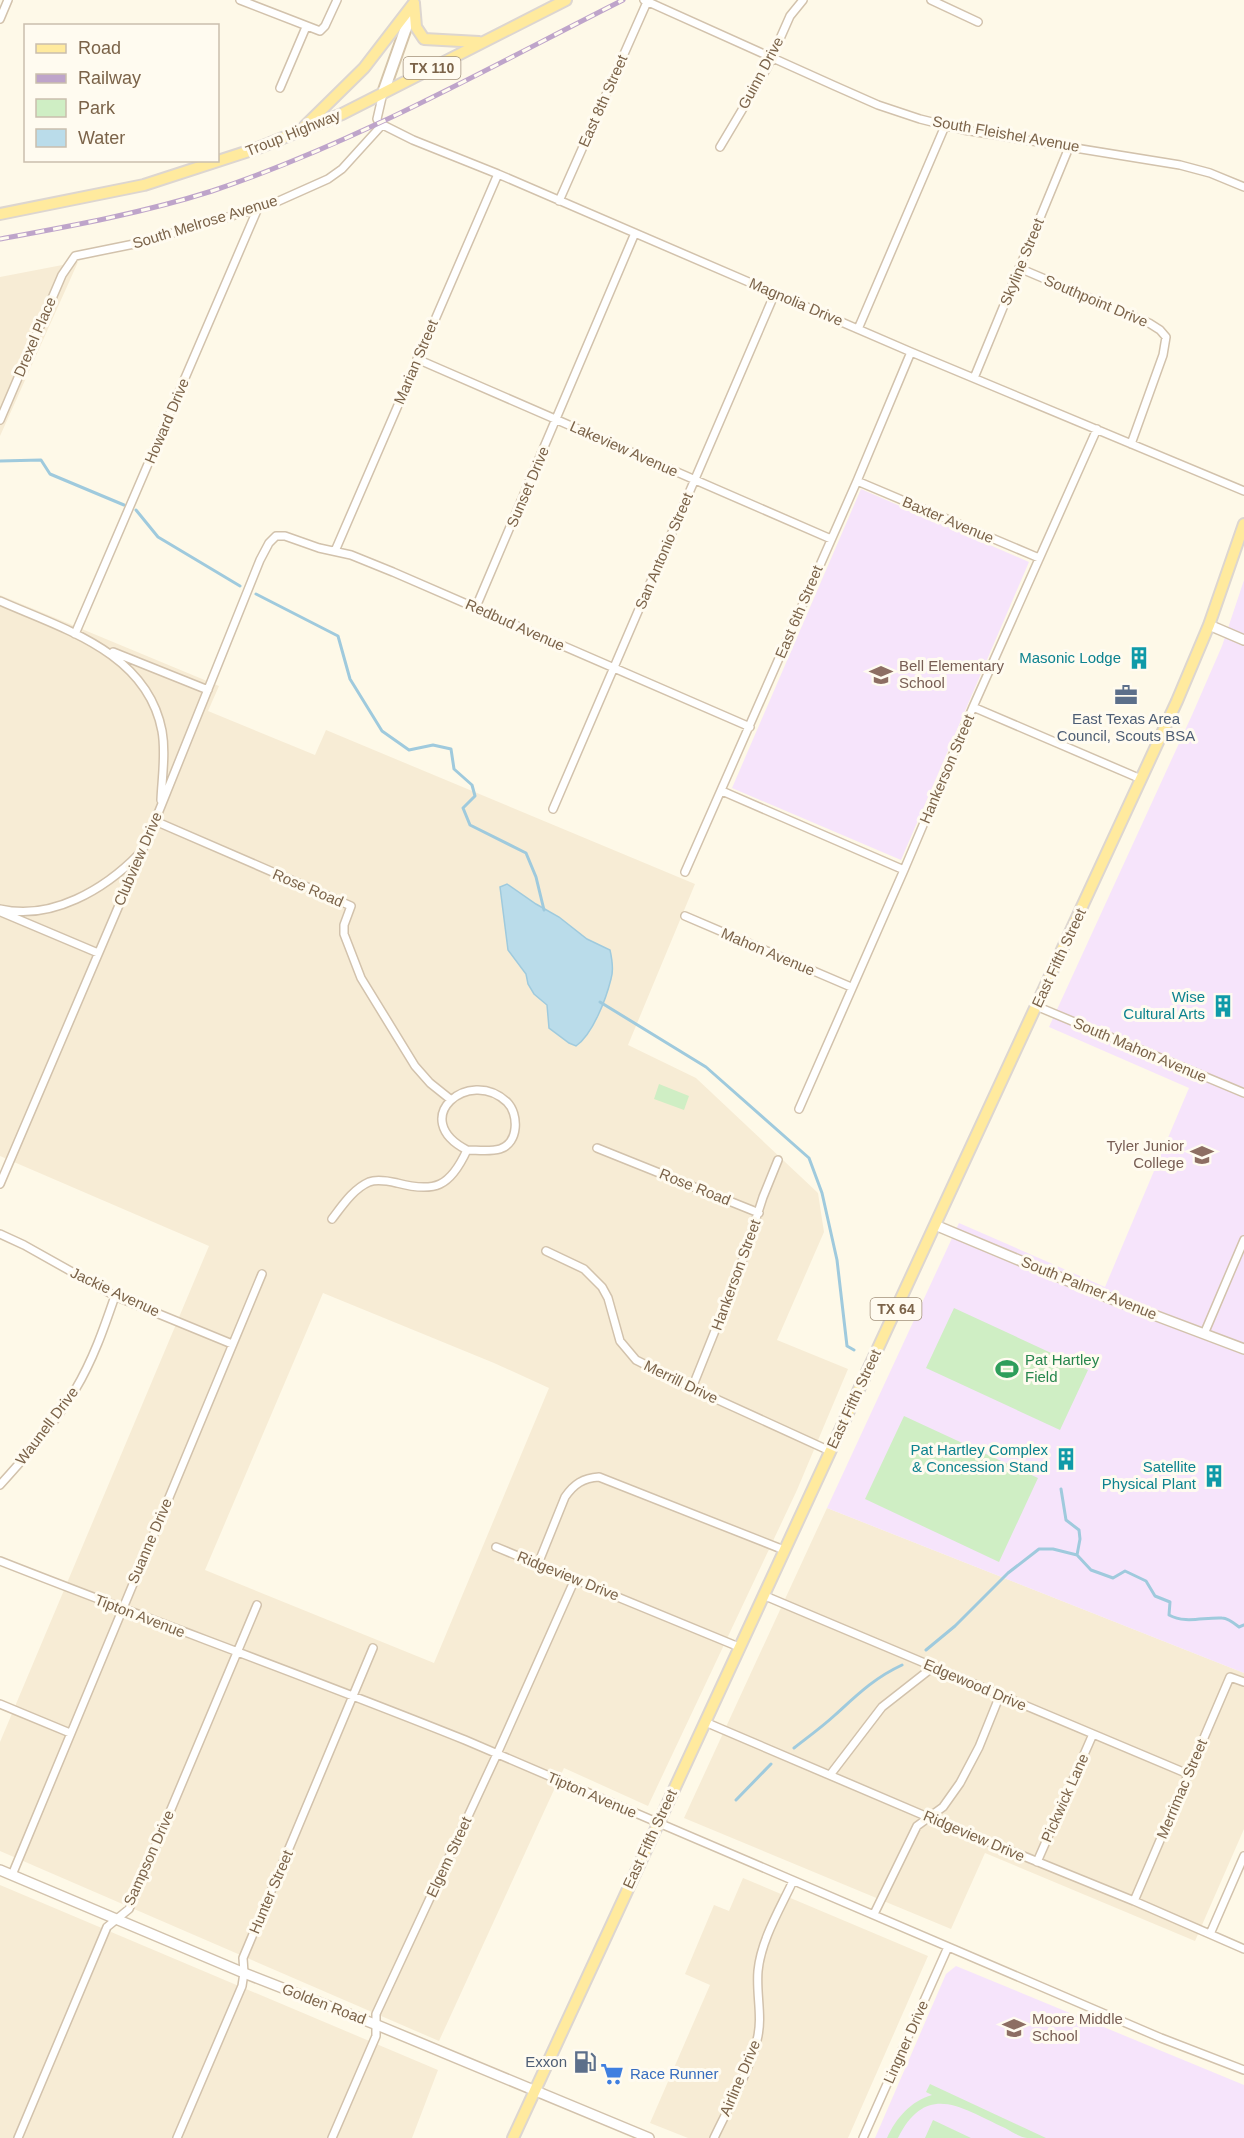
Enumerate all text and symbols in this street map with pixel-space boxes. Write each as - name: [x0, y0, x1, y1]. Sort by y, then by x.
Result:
- legend: [24, 24, 219, 162]
- street label: Guinn Drive: [734, 34, 787, 112]
- text: Road: [78, 38, 121, 58]
- street label: East 8th Street: [575, 51, 631, 150]
- road number: TX 110: [404, 57, 460, 79]
- text: Railway: [78, 68, 141, 88]
- text: Park: [78, 98, 116, 118]
- street label: Troup Highway: [243, 106, 343, 159]
- street label: South Fleishel Avenue: [931, 112, 1081, 155]
- text: Water: [78, 128, 125, 148]
- street label: South Melrose Avenue: [130, 191, 279, 252]
- street label: Skyline Street: [996, 215, 1047, 308]
- street label: Southpoint Drive: [1042, 271, 1151, 330]
- street label: Magnolia Drive: [747, 274, 846, 329]
- street label: Drexel Place: [10, 294, 59, 379]
- street label: Marian Street: [390, 316, 441, 407]
- street label: Howard Drive: [141, 376, 192, 466]
- street label: Lakeview Avenue: [568, 417, 681, 480]
- street label: Sunset Drive: [503, 444, 552, 530]
- street label: San Antonio Street: [631, 489, 696, 612]
- street label: Baxter Avenue: [900, 493, 996, 546]
- street label: East 6th Street: [771, 562, 826, 661]
- street label: Redbud Avenue: [463, 595, 567, 654]
- building icon: Masonic Lodge: [1126, 645, 1152, 671]
- place label: Masonic Lodge: [1019, 649, 1121, 666]
- place label: Bell Elementary School: [899, 657, 1005, 691]
- school or university icon: Bell Elementary School: [868, 662, 894, 688]
- office icon: East Texas Area Council, Scouts BSA: [1113, 682, 1139, 708]
- place label: East Texas Area Council, Scouts BSA: [1057, 710, 1195, 744]
- street label: Hankerson Street: [916, 711, 977, 826]
- street label: Clubview Drive: [110, 809, 165, 908]
- street label: Rose Road: [270, 865, 346, 910]
- street label: East Fifth Street: [1028, 905, 1089, 1010]
- street label: Mahon Avenue: [719, 924, 817, 979]
- place label: Wise Cultural Arts: [1123, 988, 1205, 1022]
- building icon: Wise Cultural Arts: [1210, 993, 1236, 1019]
- street label: South Mahon Avenue: [1071, 1014, 1209, 1085]
- place label: Tyler Junior College: [1106, 1137, 1184, 1171]
- school or university icon: Tyler Junior College: [1189, 1142, 1215, 1168]
- street label: Rose Road: [657, 1165, 733, 1208]
- street label: Hankerson Street: [708, 1216, 764, 1333]
- street label: South Palmer Avenue: [1019, 1253, 1160, 1323]
- street label: Jackie Avenue: [68, 1263, 163, 1320]
- road number: TX 64: [870, 1298, 922, 1320]
- street label: East Fifth Street: [823, 1346, 884, 1451]
- place label: Pat Hartley Field: [1025, 1351, 1100, 1385]
- street label: Merrill Drive: [642, 1356, 721, 1407]
- sports icon: Pat Hartley Field: [994, 1356, 1020, 1382]
- street label: Waunell Drive: [12, 1384, 81, 1468]
- place label: Pat Hartley Complex & Concession Stand: [910, 1441, 1048, 1475]
- building icon: Pat Hartley Complex & Concession Stand: [1053, 1446, 1079, 1472]
- place label: Satellite Physical Plant: [1102, 1458, 1197, 1492]
- building icon: Satellite Physical Plant: [1201, 1463, 1227, 1489]
- street label: Suanne Drive: [124, 1496, 175, 1586]
- street label: Ridgeview Drive: [515, 1547, 622, 1604]
- street label: Tipton Avenue: [93, 1591, 188, 1641]
- street label: Edgewood Drive: [921, 1655, 1029, 1714]
- street label: Merrimac Street: [1153, 1736, 1211, 1841]
- street label: Pickwick Lane: [1037, 1751, 1092, 1845]
- street label: Tipton Avenue: [545, 1768, 639, 1821]
- street label: East Fifth Street: [619, 1786, 680, 1891]
- street label: Sampson Drive: [120, 1807, 177, 1908]
- street label: Ridgeview Drive: [921, 1807, 1027, 1865]
- street label: Elgem Street: [423, 1813, 475, 1900]
- street label: Hunter Street: [245, 1847, 296, 1936]
- street label: Golden Road: [280, 1980, 368, 2027]
- street label: Lingner Drive: [880, 1998, 931, 2086]
- place label: Moore Middle School: [1032, 2010, 1123, 2044]
- school or university icon: Moore Middle School: [1001, 2015, 1027, 2041]
- street label: Airline Drive: [716, 2037, 763, 2118]
- fuel station icon: Exxon: [572, 2049, 598, 2075]
- place label: Exxon: [525, 2053, 567, 2070]
- supermarket icon: Race Runner: [599, 2061, 625, 2087]
- place label: Race Runner: [630, 2065, 718, 2082]

